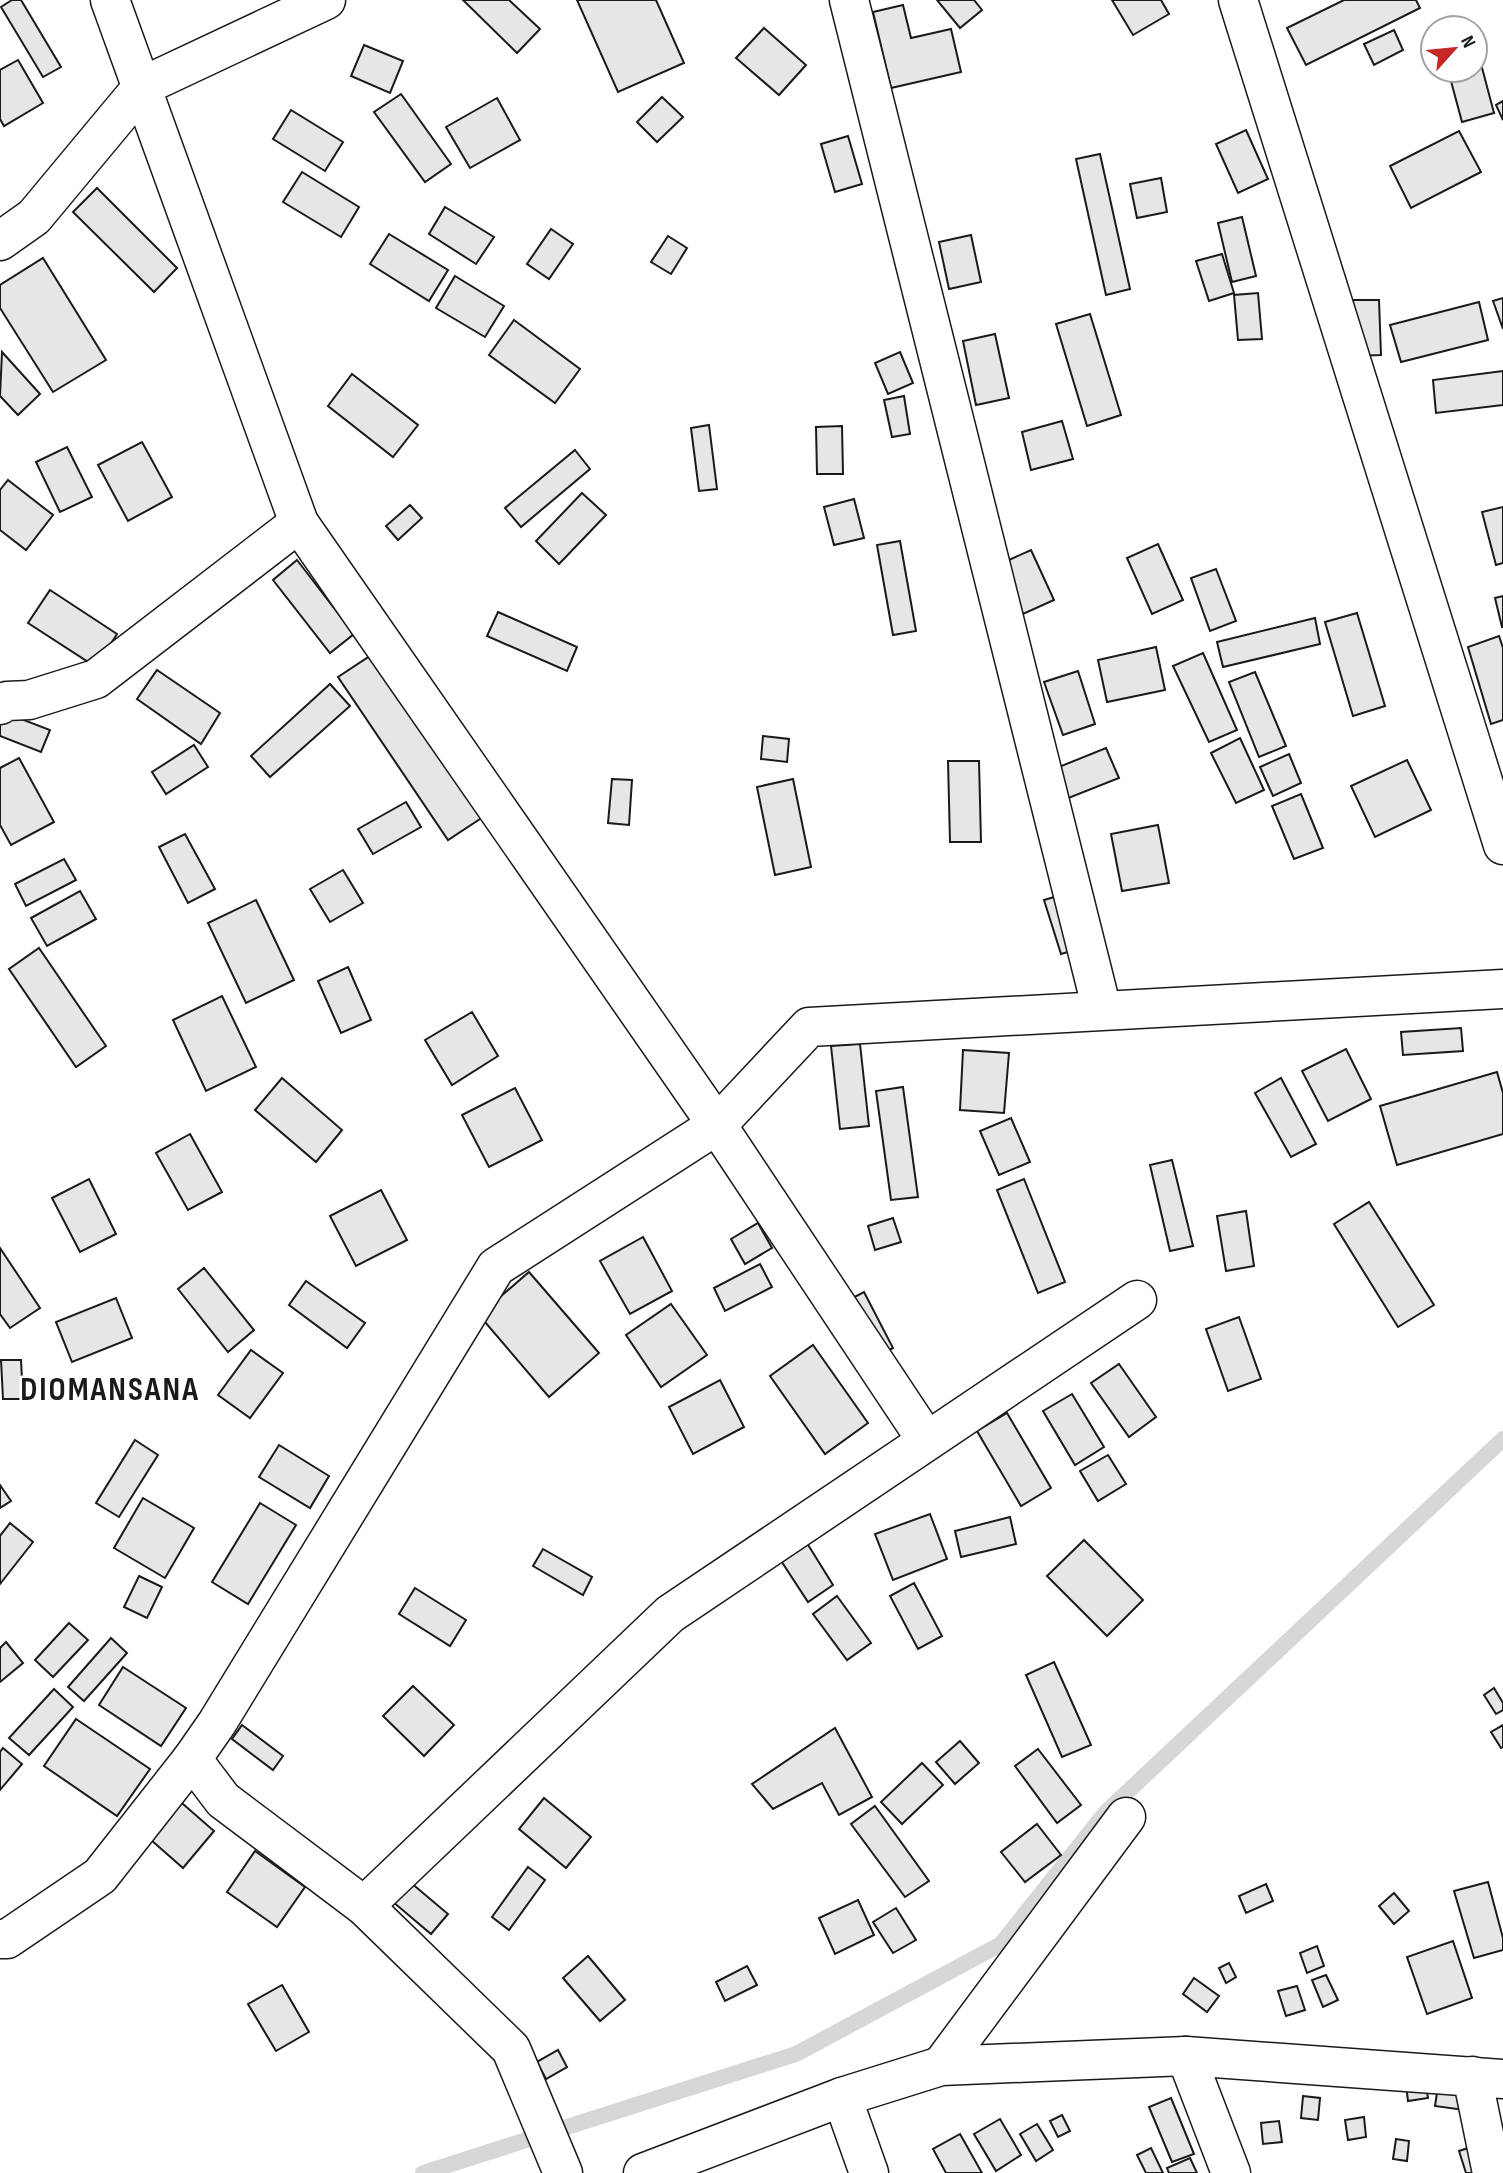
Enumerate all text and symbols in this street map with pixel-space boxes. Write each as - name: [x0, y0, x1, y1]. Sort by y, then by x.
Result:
- north arrow: [1419, 14, 1489, 84]
- text: N: [1455, 32, 1480, 52]
- district label: DIOMANSANA: [20, 1370, 200, 1410]

